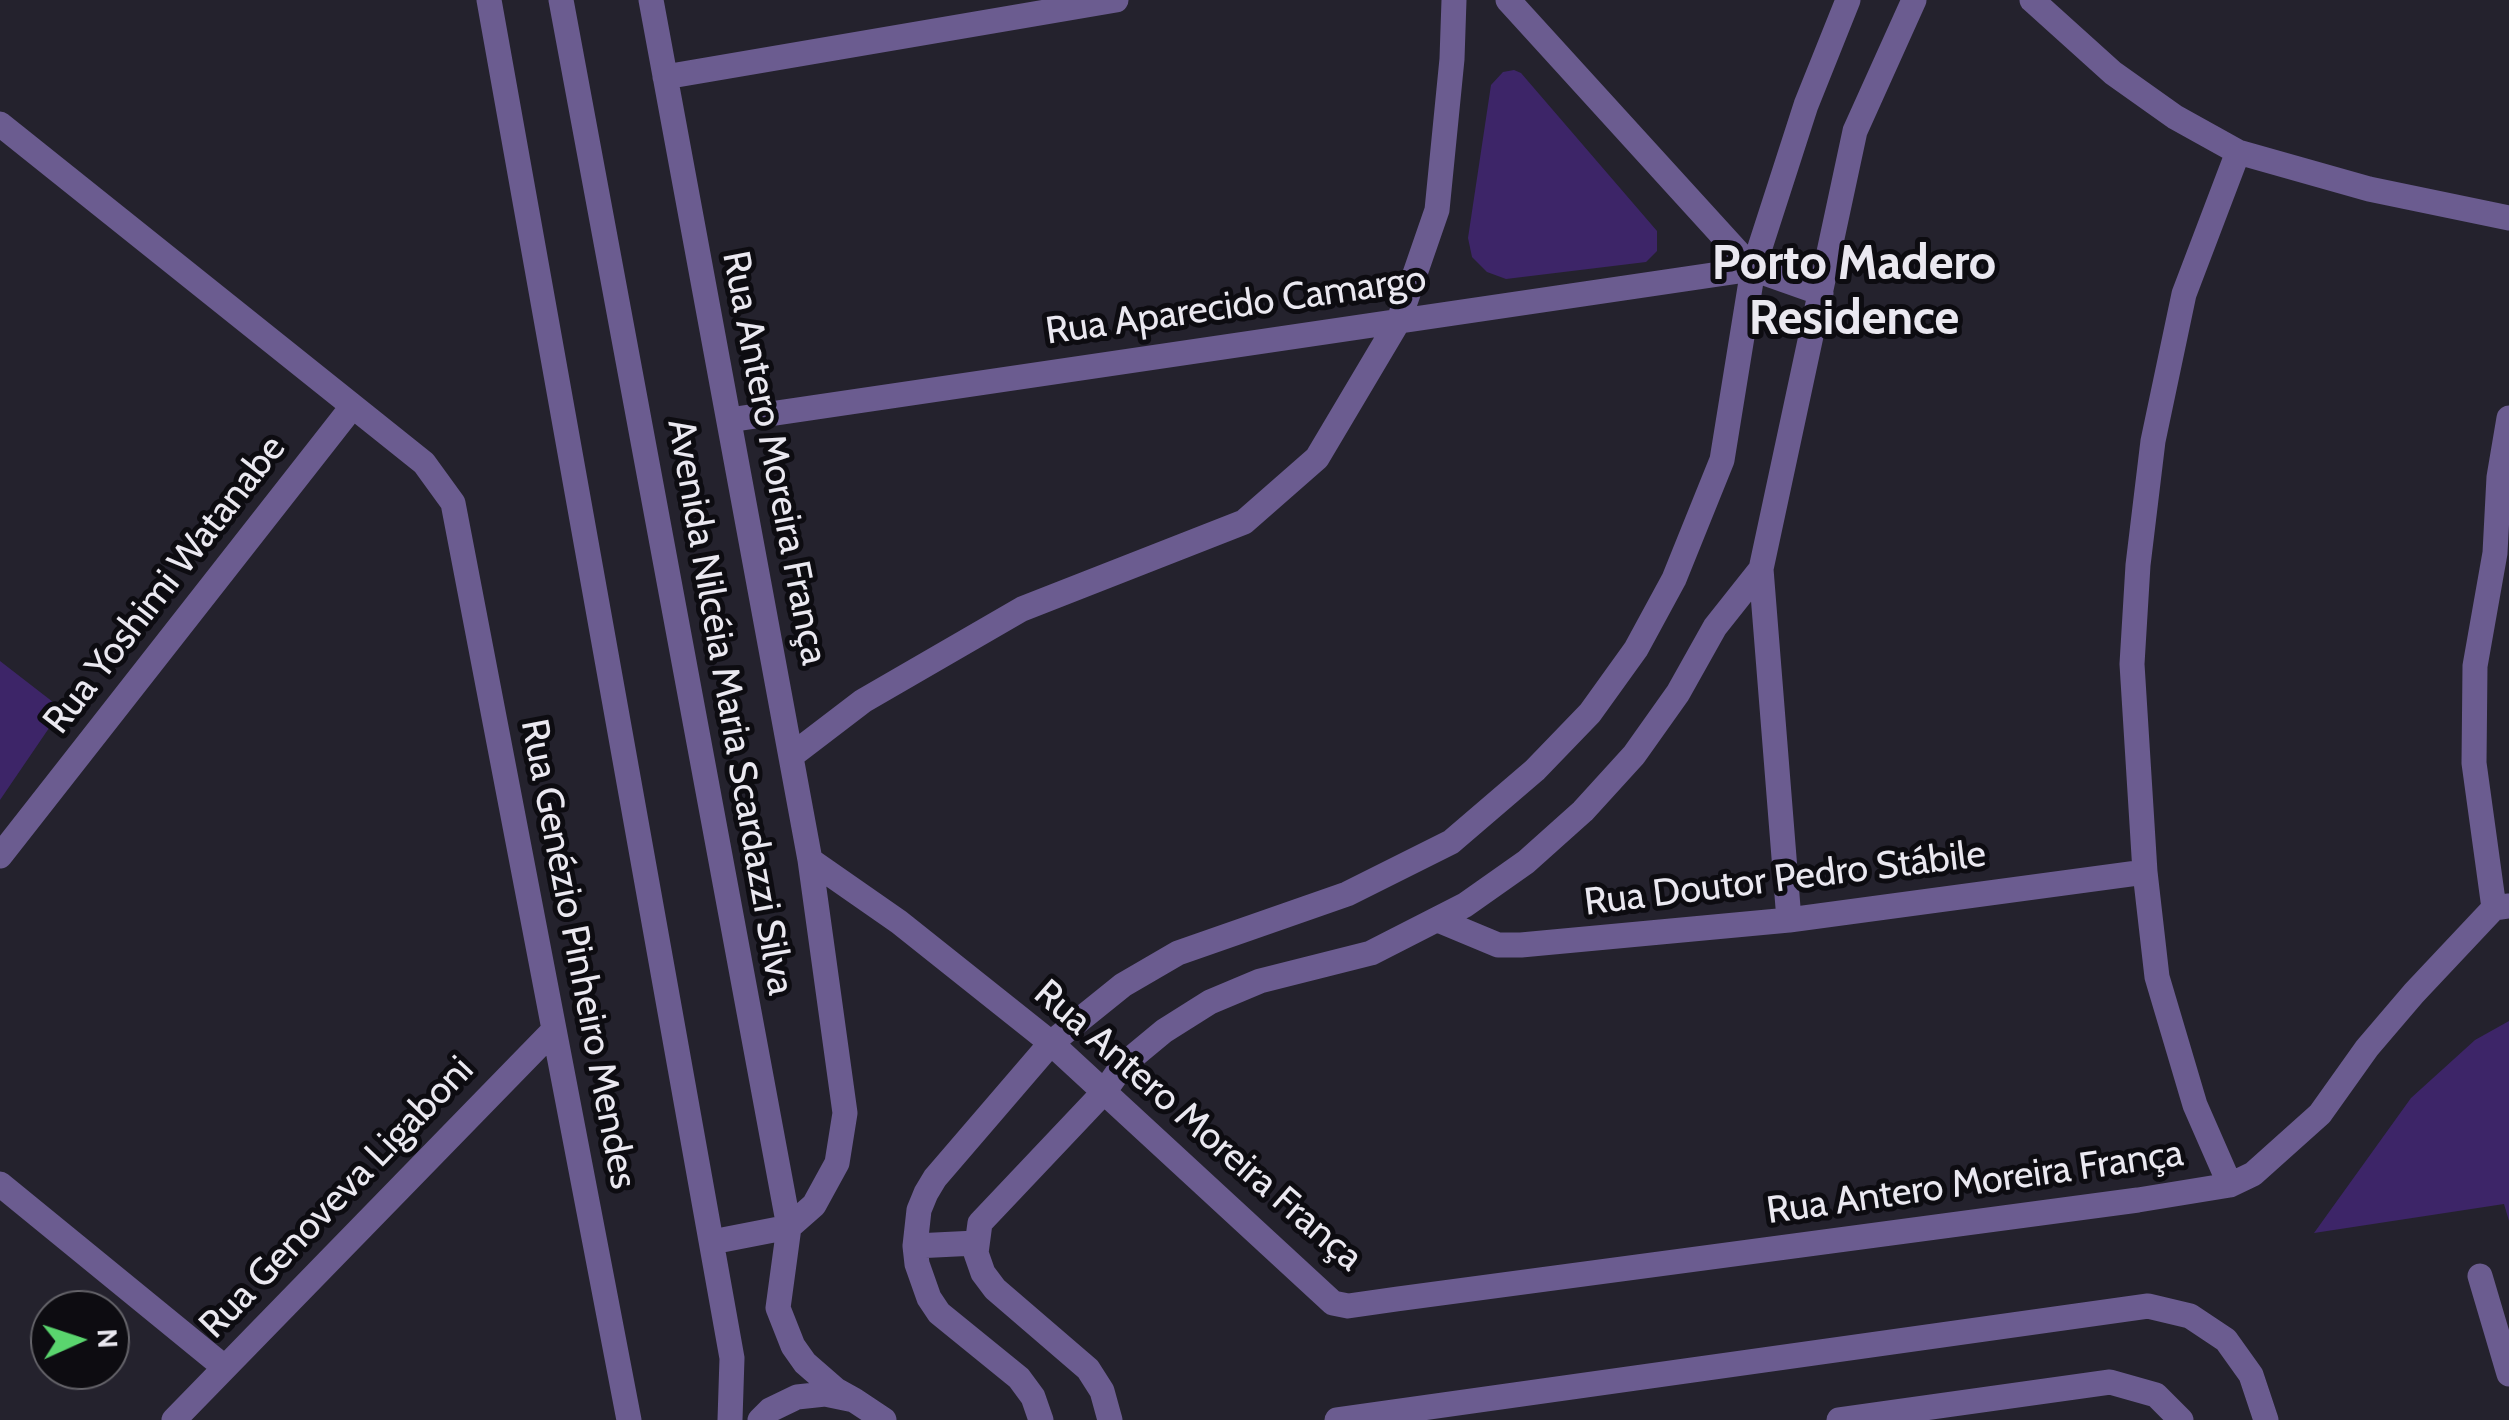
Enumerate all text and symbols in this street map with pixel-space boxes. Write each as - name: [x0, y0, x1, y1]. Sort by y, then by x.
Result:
- district label: Porto Madero Residence: [1712, 236, 1996, 349]
- street label: Rua Antero Moreira França: [712, 247, 836, 669]
- street label: Rua Aparecido Camargo: [1043, 257, 1429, 355]
- street label: Avenida Nilcéia Maria Scardazzi Silva: [657, 416, 803, 998]
- street label: Rua Yoshimi Watanabe: [34, 427, 296, 743]
- street label: Rua Genézio Pinheiro Mendes: [510, 715, 646, 1193]
- street label: Rua Doutor Pedro Stábile: [1582, 832, 1988, 926]
- street label: Rua Antero Moreira França: [1024, 971, 1372, 1281]
- street label: Rua Genoveva Ligaboni: [191, 1048, 483, 1348]
- street label: Rua Antero Moreira França: [1764, 1131, 2186, 1235]
- north arrow: [30, 1290, 130, 1390]
- text: N: [90, 1328, 125, 1349]

